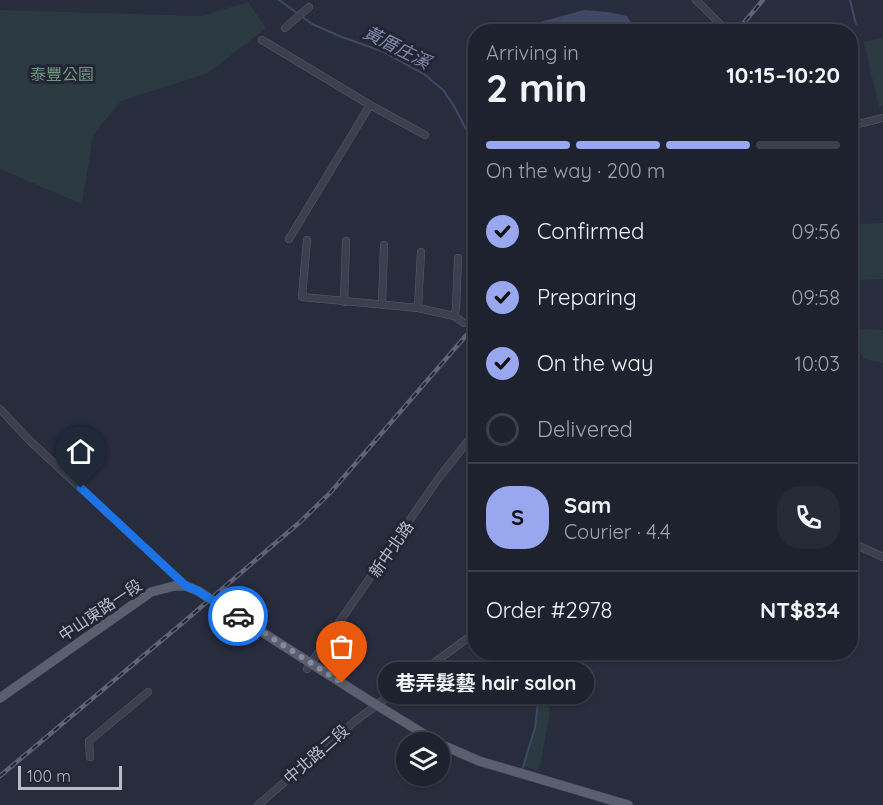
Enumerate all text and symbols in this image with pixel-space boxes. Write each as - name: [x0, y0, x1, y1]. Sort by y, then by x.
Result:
- water label: 黃厝庄溪: [360, 20, 437, 75]
- text: Arriving in: [486, 40, 579, 65]
- text: 10:15–10:20: [726, 61, 840, 89]
- text: 2 min: [486, 63, 588, 112]
- park label: 泰豐公園: [30, 64, 94, 84]
- text: On the way · 200 m: [486, 158, 665, 183]
- icon: check: [486, 215, 519, 248]
- text: Confirmed: [537, 217, 644, 245]
- text: 09:56: [792, 219, 840, 244]
- icon: check: [486, 281, 519, 314]
- text: Preparing: [537, 283, 637, 311]
- text: 09:58: [792, 285, 840, 310]
- icon: check: [486, 347, 519, 380]
- text: On the way: [537, 349, 653, 377]
- text: 10:03: [795, 351, 840, 376]
- text: Delivered: [537, 415, 633, 443]
- pin: [55, 426, 106, 488]
- icon: home: [64, 435, 97, 468]
- button: phone: [777, 486, 840, 549]
- text: Sam: [564, 491, 611, 519]
- text: S: [511, 503, 524, 531]
- street label: 新中北路: [364, 517, 418, 581]
- text: Courier · 4.4: [564, 519, 670, 544]
- street label: 中山東路一段: [55, 575, 145, 645]
- courier: [208, 586, 268, 646]
- text: Order #2978: [486, 596, 612, 624]
- text: NT$834: [760, 596, 840, 624]
- icon: car: [222, 600, 255, 633]
- pin: [316, 621, 367, 683]
- icon: bag: [325, 630, 358, 663]
- callout: 巷弄髮藝 hair salon: [378, 662, 594, 704]
- text: 巷弄髮藝 hair salon: [396, 670, 576, 695]
- street label: 中北路二段: [279, 720, 353, 788]
- map controls: [396, 732, 450, 786]
- button: layers: [396, 732, 450, 786]
- scale bar: [18, 763, 122, 790]
- text: 100 m: [27, 766, 71, 786]

